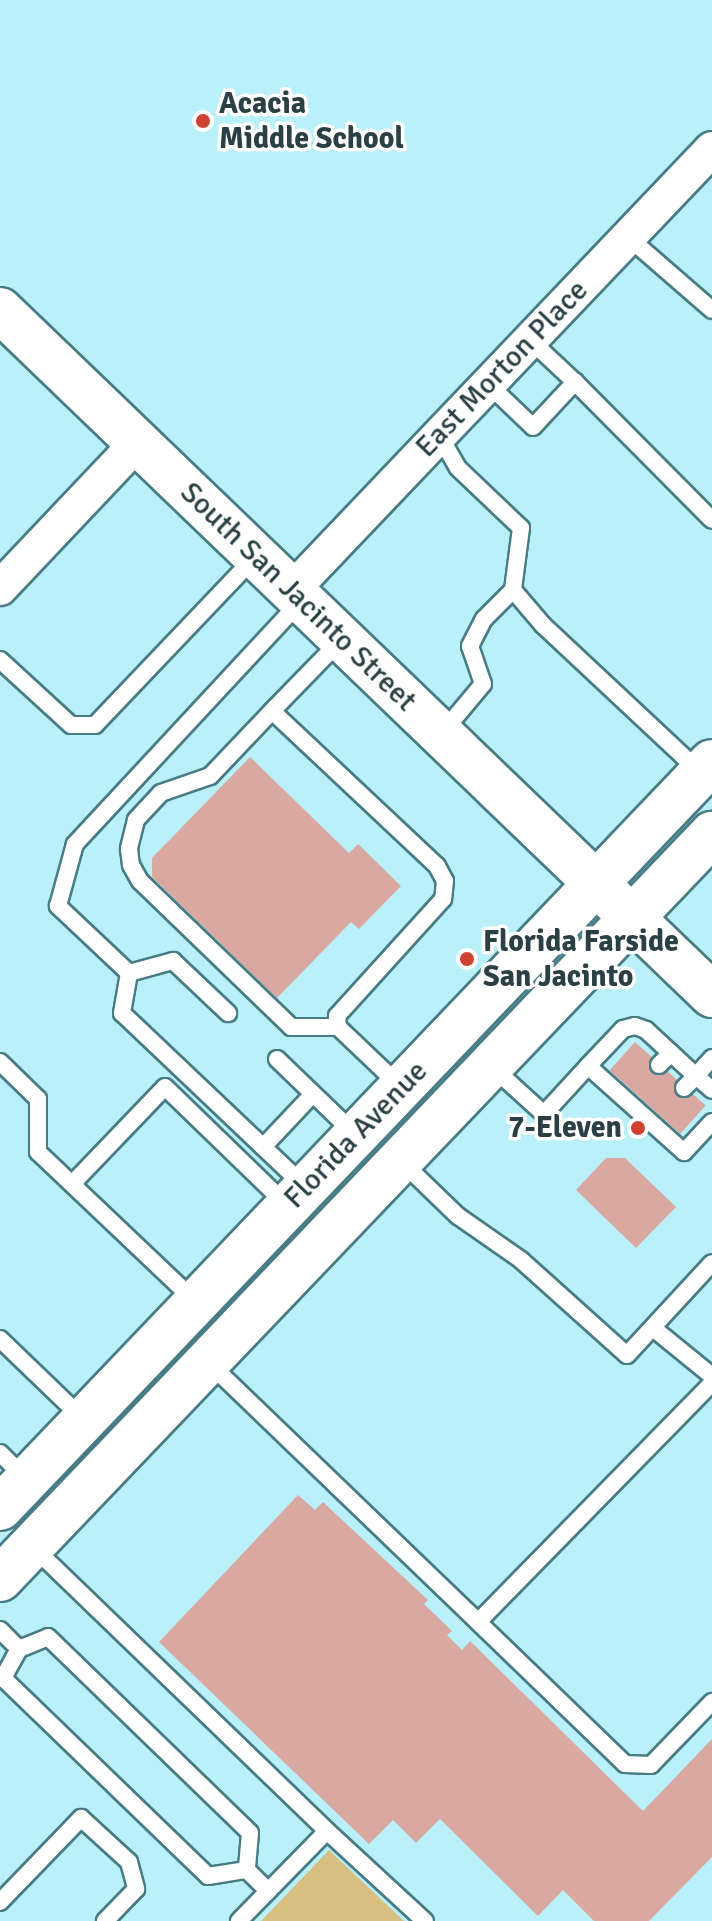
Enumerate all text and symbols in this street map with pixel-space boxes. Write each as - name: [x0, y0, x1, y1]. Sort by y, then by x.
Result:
- place label: Acacia Middle School: [219, 86, 404, 156]
- marker: Acacia Middle School: [194, 112, 212, 130]
- street label: East Morton Place: [408, 273, 596, 465]
- street label: South San Jacinto Street: [172, 475, 424, 719]
- place label: Florida Farside San Jacinto: [483, 924, 679, 994]
- marker: Florida Farside San Jacinto: [458, 950, 476, 968]
- street label: Florida Avenue: [277, 1054, 435, 1216]
- place label: 7-Eleven: [508, 1110, 622, 1146]
- marker: 7-Eleven: [629, 1119, 647, 1137]

